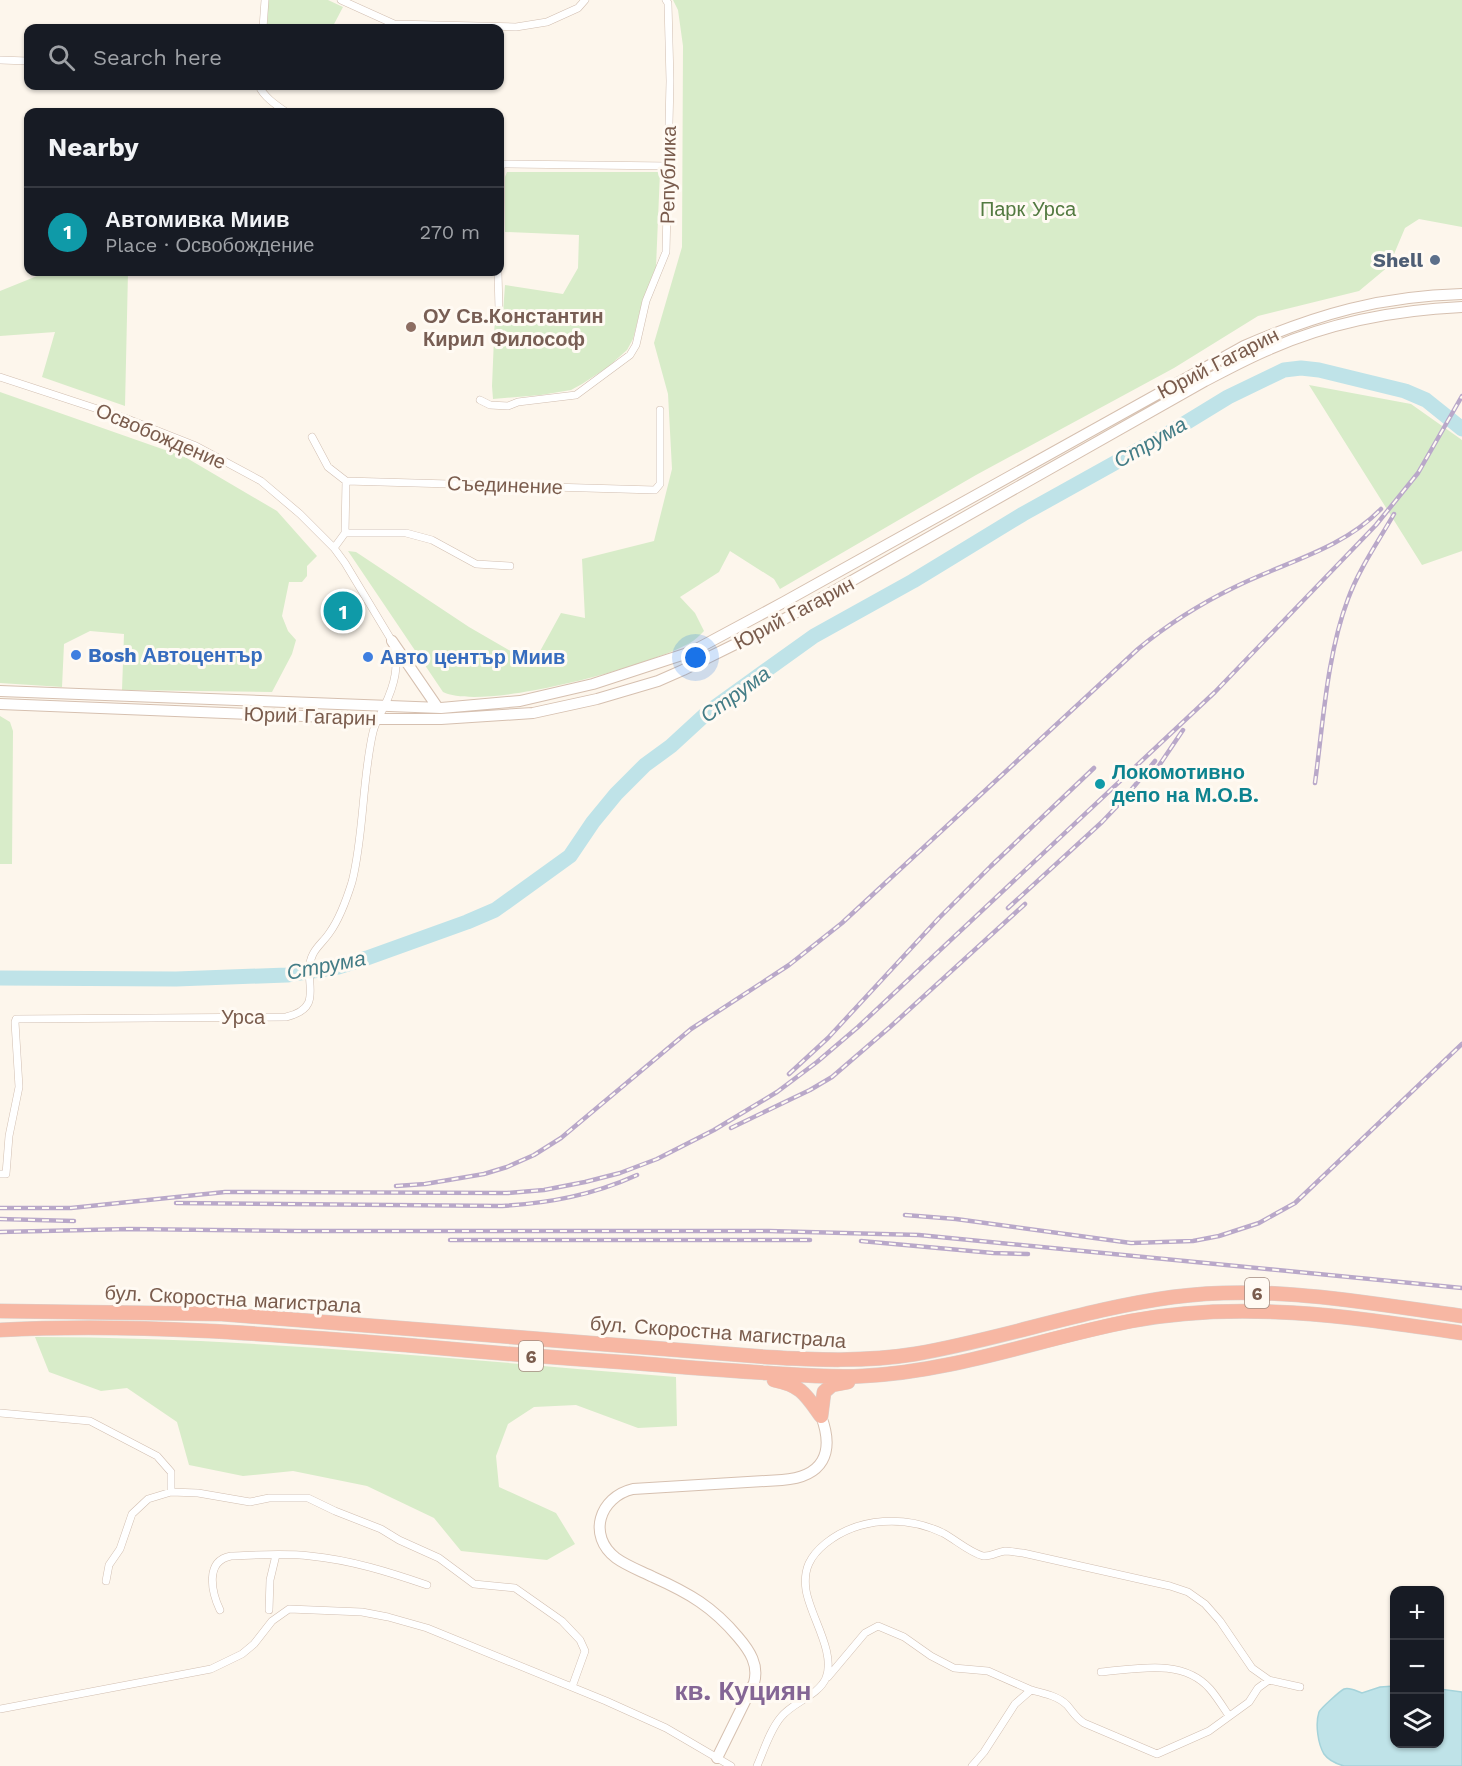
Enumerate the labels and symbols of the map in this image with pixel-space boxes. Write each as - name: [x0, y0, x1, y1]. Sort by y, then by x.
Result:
- street label: Република: [655, 125, 681, 224]
- park label: Парк Урса: [980, 197, 1077, 221]
- place label: Shell: [1373, 248, 1423, 272]
- marker: Shell: [1428, 253, 1442, 267]
- place label: ОУ Св.Константин Кирил Философ: [423, 304, 604, 351]
- marker: ОУ Св.Константин Кирил Философ: [404, 320, 418, 334]
- street label: Юрий Гагарин: [1153, 322, 1283, 404]
- street label: Освобождение: [92, 398, 230, 474]
- water label: Струма: [1109, 411, 1191, 473]
- street label: Съединение: [447, 471, 563, 499]
- street label: Юрий Гагарин: [730, 571, 858, 655]
- pin: 1: [324, 588, 362, 634]
- place label: Bosh Автоцентър: [88, 643, 263, 667]
- your location: [681, 643, 710, 672]
- place label: Авто център Миив: [380, 645, 565, 669]
- marker: Bosh Автоцентър: [69, 648, 83, 662]
- marker: Авто център Миив: [361, 650, 375, 664]
- water label: Струма: [695, 660, 775, 728]
- street label: Юрий Гагарин: [243, 702, 377, 730]
- place label: Локомотивно депо на М.О.В.: [1112, 760, 1259, 807]
- marker: Локомотивно депо на М.О.В.: [1093, 777, 1107, 791]
- water label: Струма: [284, 945, 368, 985]
- street label: Урса: [221, 1005, 266, 1029]
- road number: 6: [1245, 1278, 1269, 1308]
- street label: бул. Скоростна магистрала: [104, 1280, 363, 1318]
- street label: бул. Скоростна магистрала: [589, 1311, 848, 1353]
- road number: 6: [519, 1341, 543, 1371]
- district label: кв. Куциян: [674, 1676, 812, 1706]

